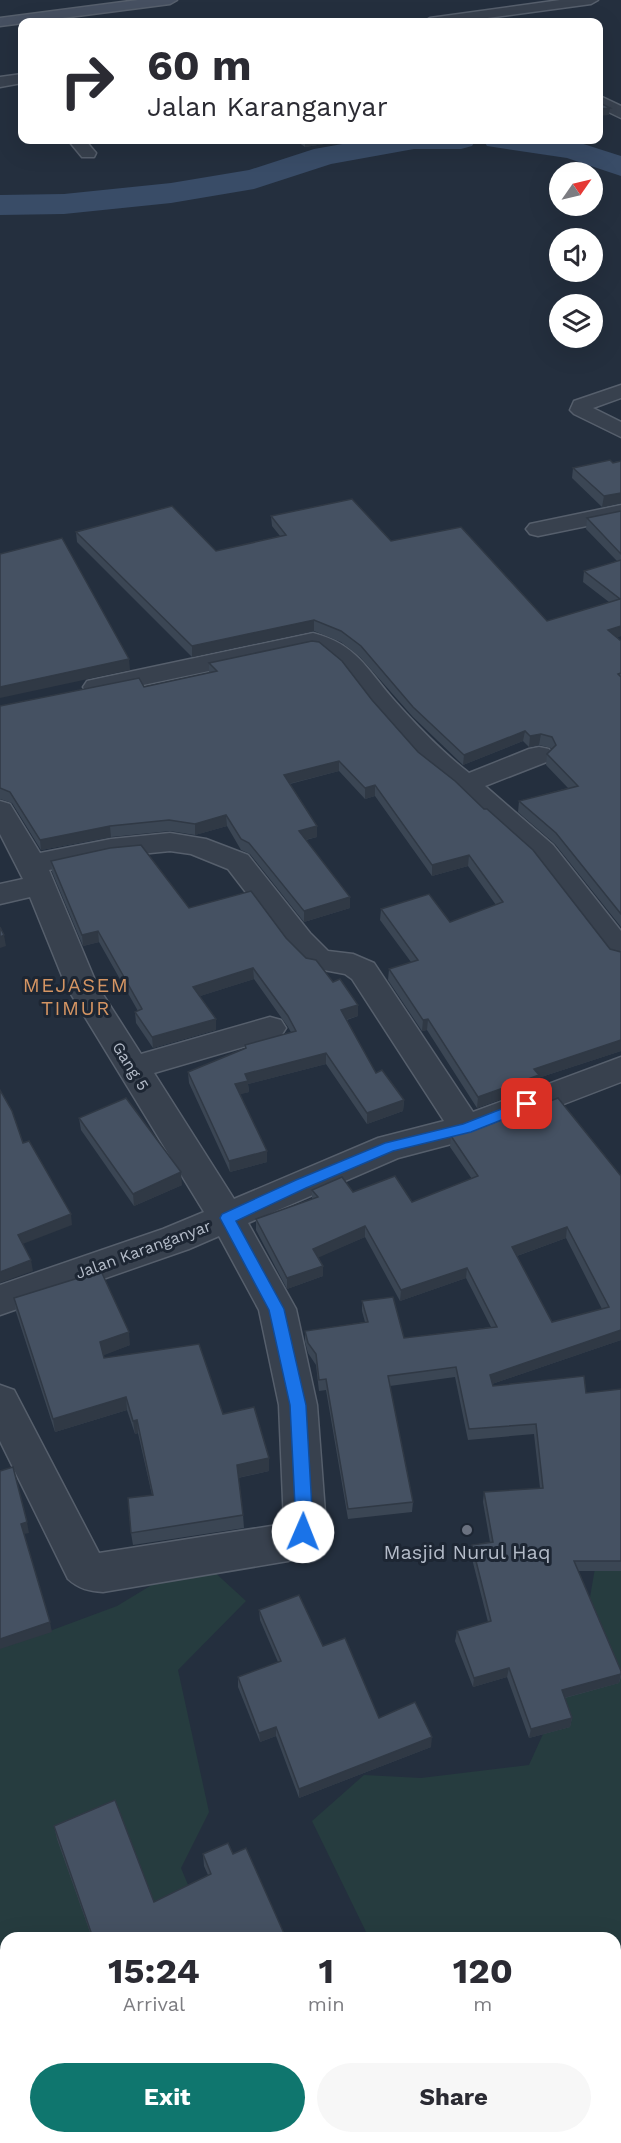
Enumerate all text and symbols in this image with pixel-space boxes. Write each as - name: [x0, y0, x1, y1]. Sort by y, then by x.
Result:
- text: 60 m: [147, 41, 251, 90]
- icon: right: [48, 42, 126, 120]
- text: Jalan Karanganyar: [147, 91, 388, 123]
- north arrow: [549, 162, 603, 216]
- map controls: [549, 162, 603, 348]
- button: sound: [549, 228, 603, 282]
- button: layers: [549, 294, 603, 348]
- district label: MEJASEM TIMUR: [23, 973, 129, 1020]
- street label: Gang 5: [108, 1038, 153, 1094]
- pin: [501, 1078, 552, 1129]
- icon: arrive: [510, 1087, 543, 1120]
- street label: Jalan Karanganyar: [73, 1216, 214, 1283]
- position arrow: [271, 1500, 335, 1564]
- marker: Masjid Nurul Haq: [460, 1523, 474, 1537]
- place label: Masjid Nurul Haq: [384, 1540, 550, 1564]
- text: 15:24: [108, 1950, 200, 1992]
- text: 1: [318, 1950, 334, 1992]
- text: 120: [453, 1950, 513, 1992]
- text: Arrival: [123, 1992, 185, 2016]
- text: min: [308, 1992, 345, 2016]
- text: m: [473, 1992, 492, 2016]
- button: Exit: [30, 2063, 305, 2132]
- button: Share: [317, 2063, 591, 2132]

